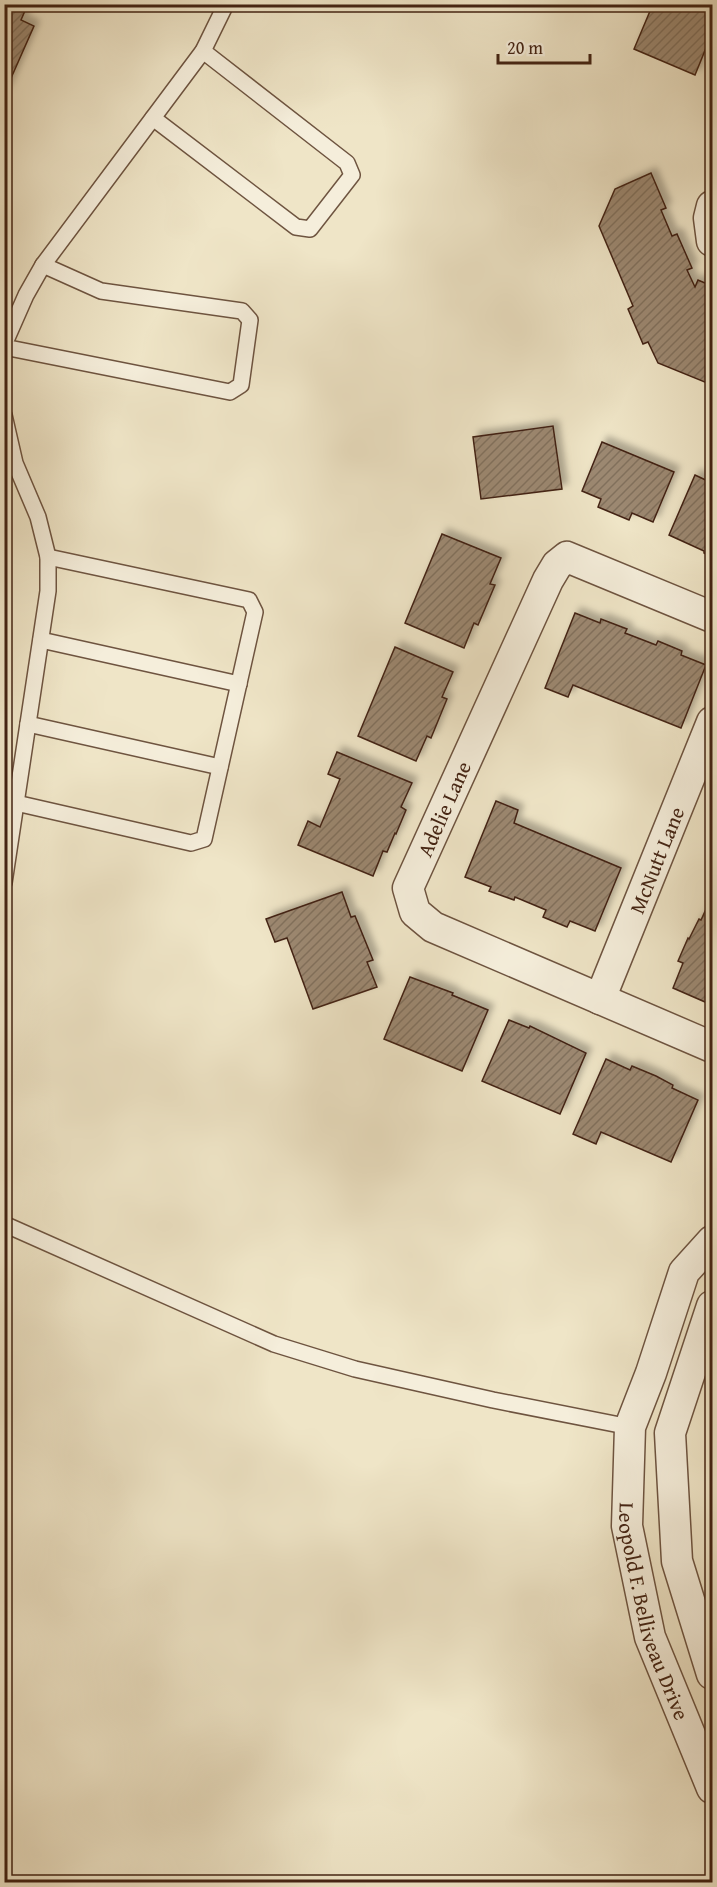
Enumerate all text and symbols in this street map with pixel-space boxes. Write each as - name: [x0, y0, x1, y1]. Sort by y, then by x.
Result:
- scale bar: [498, 27, 590, 65]
- text: 20 m: [507, 34, 543, 61]
- street label: Adelie Lane: [409, 756, 479, 862]
- street label: McNutt Lane: [621, 802, 692, 918]
- street label: Leopold F. Belliveau Drive: [611, 1502, 698, 1725]

